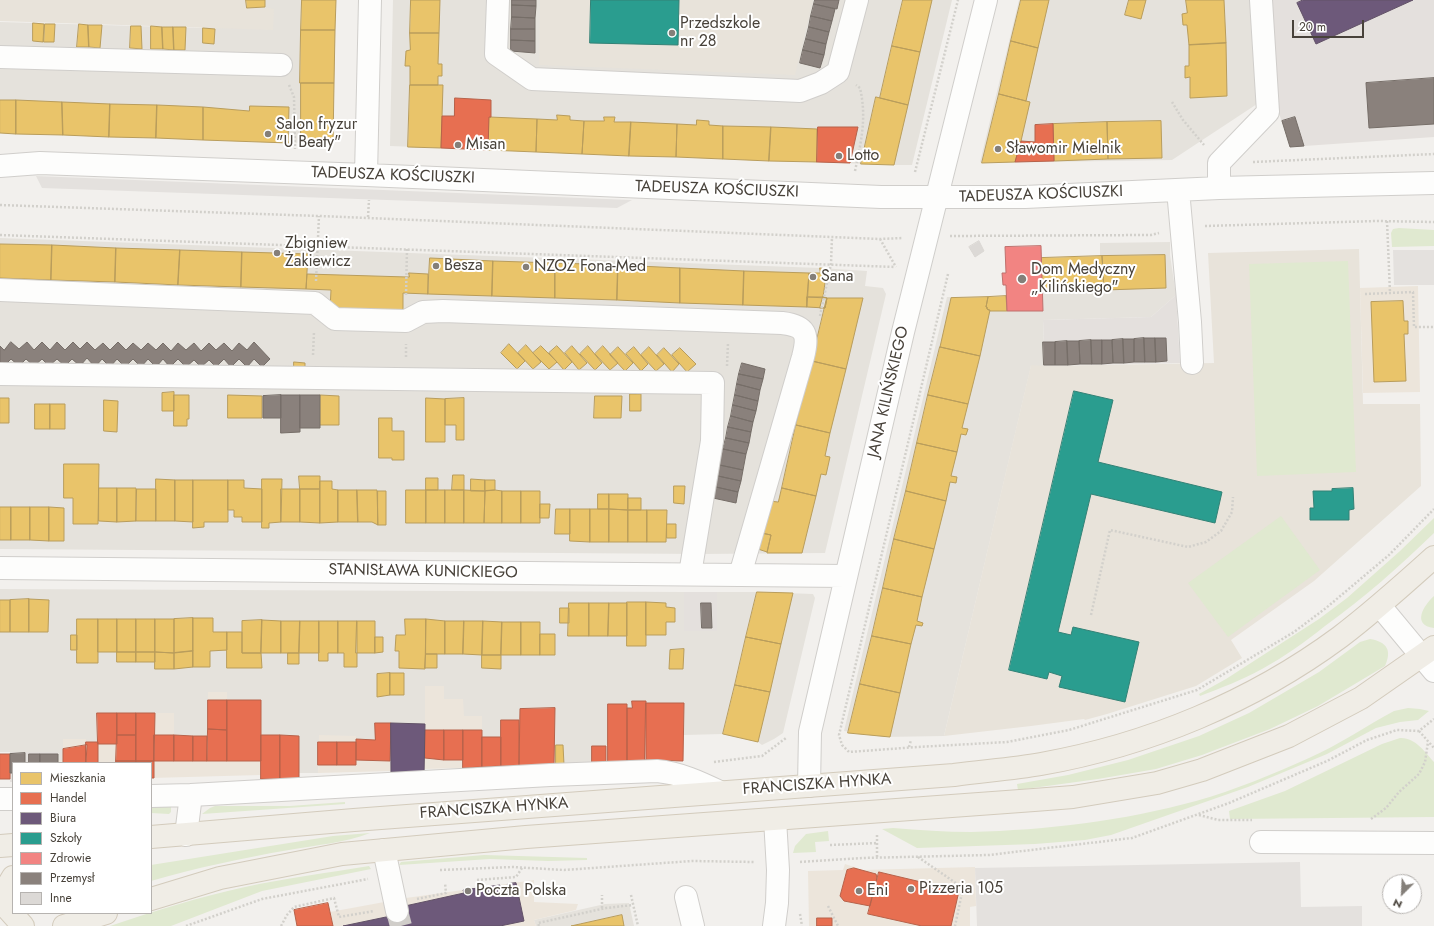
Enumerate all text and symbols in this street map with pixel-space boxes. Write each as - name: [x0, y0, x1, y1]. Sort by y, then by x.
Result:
- scale bar: [1294, 12, 1366, 38]
- place label: Przedszkole nr 28: [680, 14, 760, 52]
- text: 20 m: [1299, 18, 1326, 36]
- marker: Przedszkole nr 28: [667, 28, 677, 38]
- place label: Salon fryzur "U Beaty": [276, 115, 357, 153]
- marker: Salon fryzur "U Beaty": [263, 129, 273, 139]
- place label: Misan: [466, 135, 506, 155]
- place label: Sławomir Mielnik: [1006, 139, 1121, 159]
- marker: Misan: [453, 140, 463, 150]
- marker: Sławomir Mielnik: [993, 144, 1003, 154]
- place label: Lotto: [847, 146, 879, 166]
- marker: Lotto: [834, 151, 844, 161]
- street label: TADEUSZA KOŚCIUSZKI: [311, 164, 475, 188]
- street label: TADEUSZA KOŚCIUSZKI: [635, 178, 799, 202]
- street label: TADEUSZA KOŚCIUSZKI: [959, 183, 1123, 207]
- place label: Zbigniew Żakiewicz: [285, 234, 351, 272]
- marker: Zbigniew Żakiewicz: [272, 248, 282, 258]
- place label: Besza: [444, 256, 483, 276]
- place label: NZOZ Fona-Med: [534, 257, 646, 277]
- place label: Dom Medyczny „Kilińskiego": [1031, 260, 1135, 298]
- marker: Besza: [431, 261, 441, 271]
- marker: NZOZ Fona-Med: [521, 262, 531, 272]
- place label: Sana: [821, 267, 854, 287]
- marker: Sana: [808, 272, 818, 282]
- marker: Dom Medyczny „Kilińskiego": [1016, 273, 1028, 285]
- street label: JANA KILIŃSKIEGO: [865, 324, 913, 460]
- street label: STANISŁAWA KUNICKIEGO: [328, 561, 518, 583]
- legend: [12, 762, 152, 914]
- text: Mieszkania: [50, 769, 106, 787]
- street label: FRANCISZKA HYNKA: [742, 770, 892, 800]
- text: Handel: [50, 789, 86, 807]
- street label: FRANCISZKA HYNKA: [419, 794, 569, 824]
- text: Biura: [50, 809, 76, 827]
- text: Szkoły: [50, 829, 82, 847]
- text: Zdrowie: [50, 849, 91, 867]
- text: Przemysł: [50, 869, 95, 887]
- north arrow: [1382, 874, 1422, 914]
- place label: Pizzeria 105: [919, 879, 1003, 899]
- place label: Poczta Polska: [476, 881, 566, 901]
- place label: Eni: [867, 881, 888, 901]
- marker: Pizzeria 105: [906, 884, 916, 894]
- marker: Poczta Polska: [463, 886, 473, 896]
- marker: Eni: [854, 886, 864, 896]
- text: Inne: [50, 889, 72, 907]
- text: N: [1390, 895, 1405, 913]

